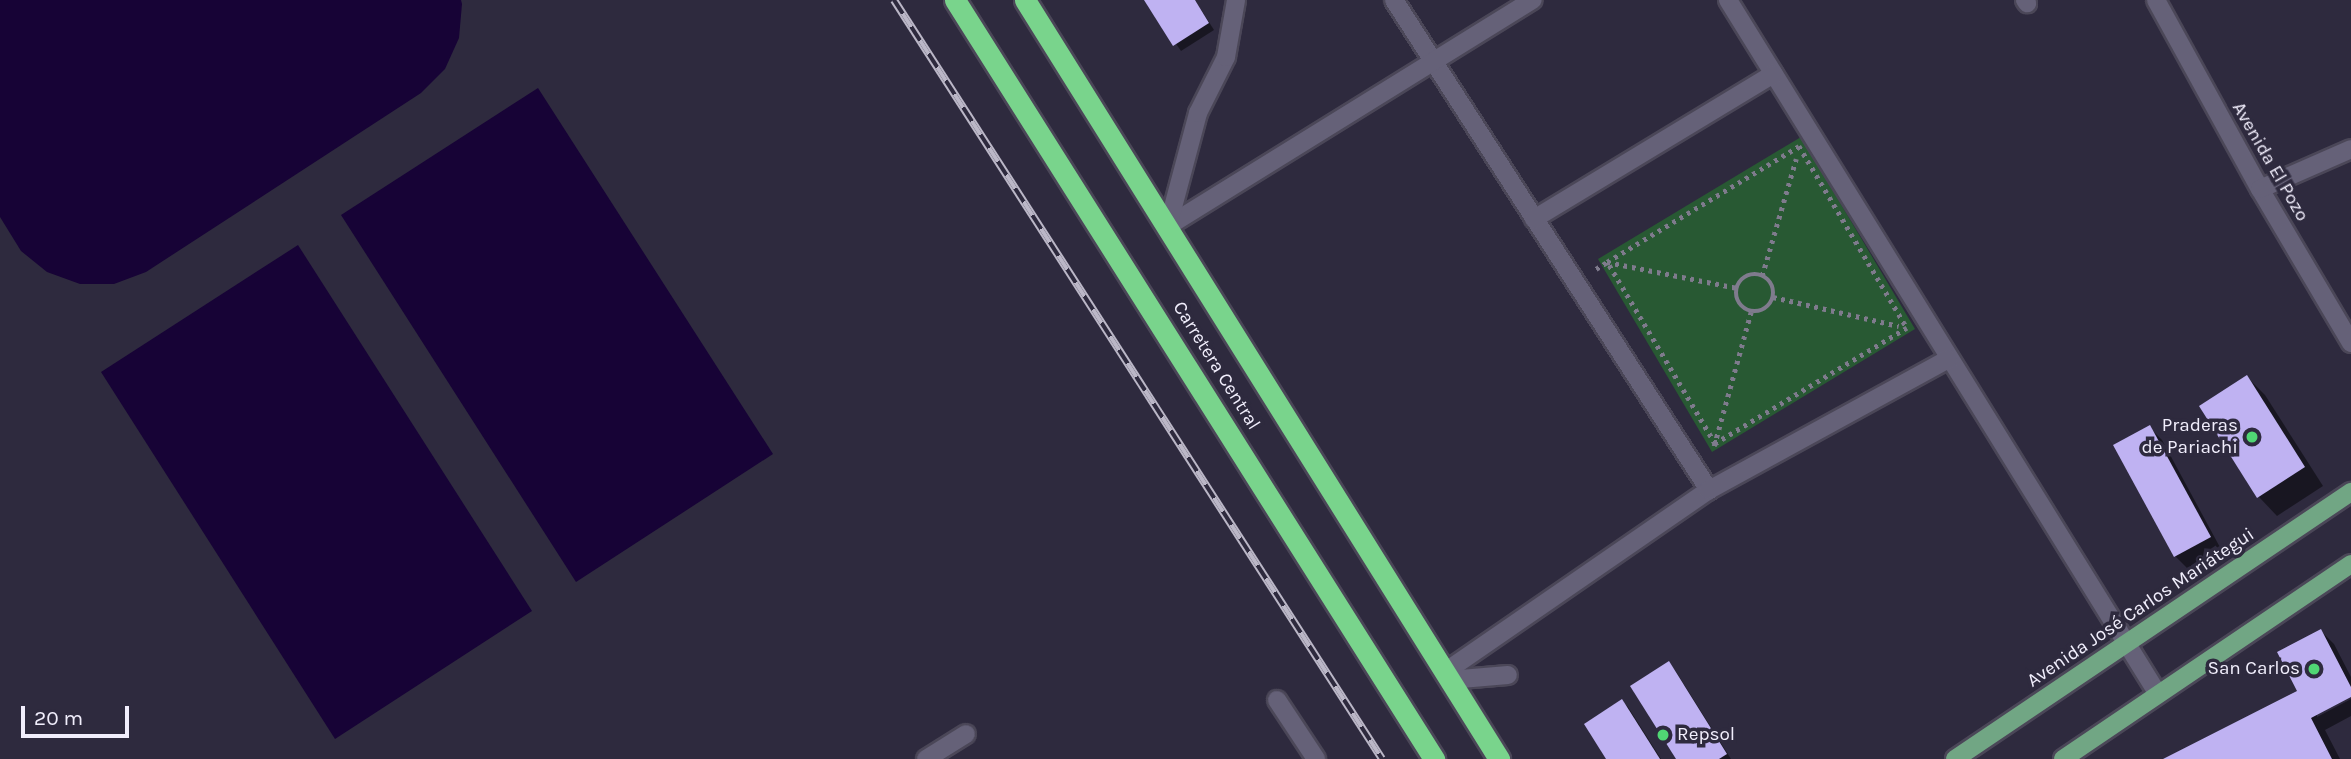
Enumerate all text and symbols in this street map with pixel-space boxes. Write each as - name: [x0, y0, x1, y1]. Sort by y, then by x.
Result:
- street label: Avenida El Pozo: [2227, 98, 2313, 226]
- street label: Carretera Central: [1167, 298, 1265, 434]
- place label: Praderas de Pariachi: [2142, 415, 2238, 459]
- marker: Praderas de Pariachi: [2244, 429, 2260, 445]
- street label: Avenida José Carlos Mariátegui: [2023, 523, 2259, 693]
- place label: San Carlos: [2207, 658, 2300, 680]
- marker: San Carlos: [2306, 661, 2322, 677]
- scale bar: [24, 692, 133, 736]
- text: 20 m: [34, 706, 83, 730]
- place label: Repsol: [1677, 724, 1735, 746]
- marker: Repsol: [1655, 727, 1671, 743]

